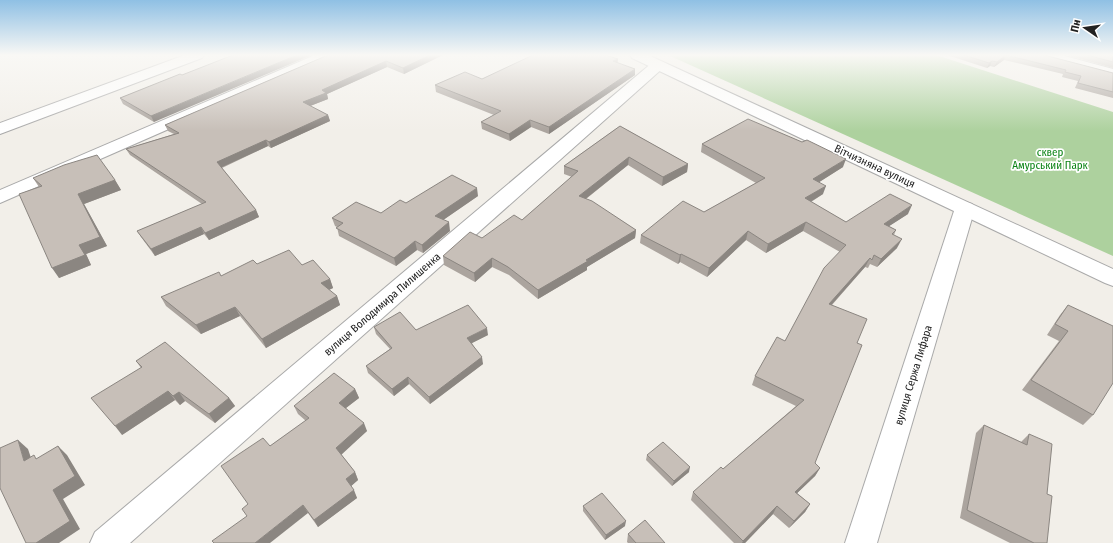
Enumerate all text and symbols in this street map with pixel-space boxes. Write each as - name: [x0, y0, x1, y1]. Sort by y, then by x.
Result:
- north arrow: [1065, 8, 1105, 48]
- text: Пн: [1068, 18, 1084, 33]
- street label: Вітчизняна вулиця: [832, 142, 917, 191]
- park label: сквер Амурський Парк: [1012, 146, 1089, 172]
- street label: вулиця Володимира Пилишенка: [321, 250, 443, 358]
- street label: вулиця Сержа Лифара: [892, 324, 935, 427]

